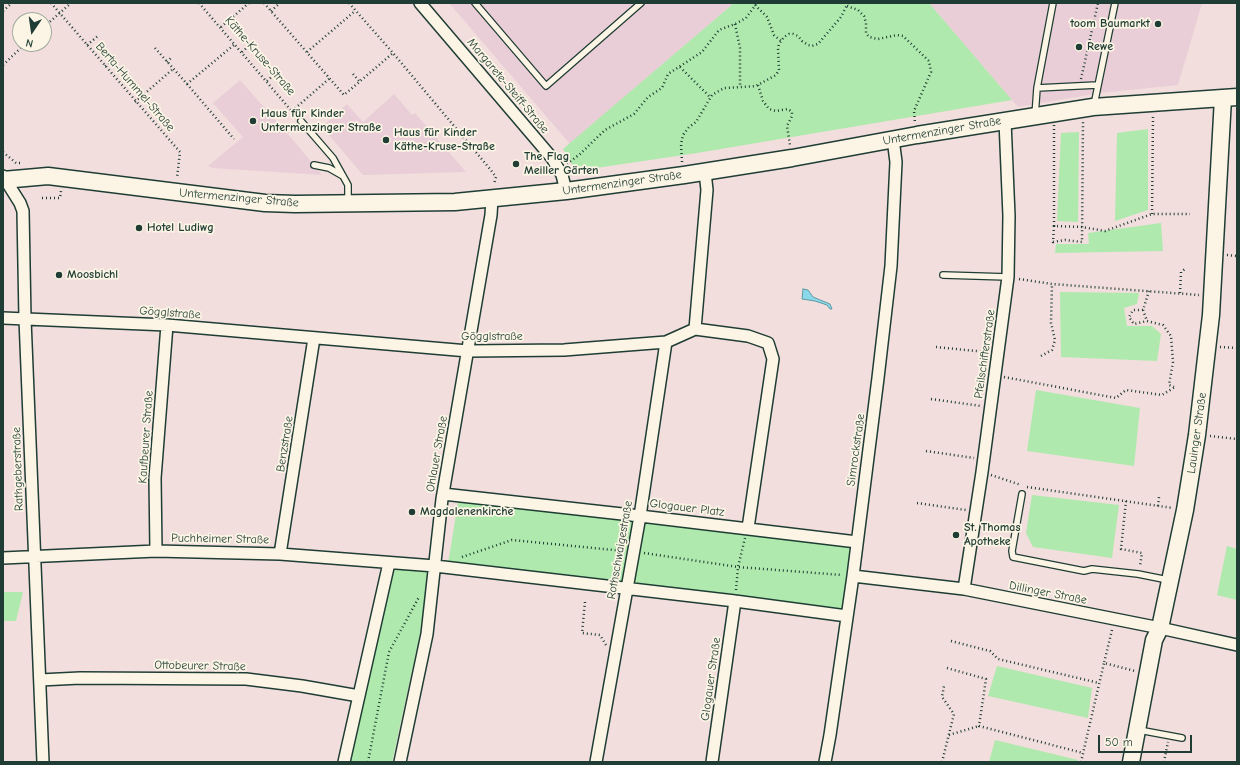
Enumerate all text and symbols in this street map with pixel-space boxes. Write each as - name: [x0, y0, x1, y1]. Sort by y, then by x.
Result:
- north arrow: [12, 12, 52, 52]
- street label: Käthe-Kruse-Straße: [222, 13, 298, 99]
- place label: toom Baumarkt: [1070, 17, 1150, 31]
- marker: toom Baumarkt: [1153, 19, 1163, 29]
- street label: Margarete-Steiff-Straße: [464, 35, 552, 137]
- text: N: [24, 36, 34, 50]
- street label: Berta-Hummel-Straße: [92, 39, 178, 135]
- place label: Rewe: [1087, 40, 1113, 54]
- marker: Rewe: [1074, 42, 1084, 52]
- place label: Haus für Kinder Untermenzinger Straße: [261, 107, 381, 135]
- street label: Untermenzinger Straße: [882, 113, 1002, 149]
- marker: Haus für Kinder Untermenzinger Straße: [248, 116, 258, 126]
- place label: Haus für Kinder Käthe-Kruse-Straße: [394, 126, 495, 154]
- marker: Haus für Kinder Käthe-Kruse-Straße: [381, 135, 391, 145]
- place label: The Flag Meiller Gärten: [524, 150, 599, 178]
- marker: The Flag Meiller Gärten: [511, 159, 521, 169]
- street label: Untermenzinger Straße: [561, 168, 683, 198]
- street label: Untermenzinger Straße: [179, 186, 299, 210]
- place label: Hotel Ludiwg: [147, 221, 214, 235]
- marker: Hotel Ludiwg: [134, 223, 144, 233]
- place label: Moosbichl: [67, 268, 118, 282]
- marker: Moosbichl: [54, 270, 64, 280]
- street label: Gögglstraße: [139, 304, 201, 322]
- street label: Pfeilschifterstraße: [972, 309, 998, 399]
- street label: Gögglstraße: [461, 330, 523, 344]
- street label: Kaufbeurer Straße: [136, 390, 156, 484]
- street label: Lauinger Straße: [1184, 392, 1210, 474]
- street label: Simrockstraße: [844, 413, 868, 487]
- street label: Benzstraße: [273, 415, 297, 473]
- street label: Ohlauer Straße: [423, 415, 451, 493]
- street label: Rathgeberstraße: [9, 427, 27, 511]
- street label: Glogauer Platz: [649, 496, 725, 520]
- street label: Rothschwaigestraße: [604, 500, 636, 600]
- place label: Magdalenenkirche: [420, 505, 513, 519]
- marker: Magdalenenkirche: [407, 507, 417, 517]
- place label: St. Thomas Apotheke: [964, 521, 1021, 549]
- marker: St. Thomas Apotheke: [951, 530, 961, 540]
- street label: Puchheimer Straße: [171, 531, 269, 547]
- street label: Dillinger Straße: [1008, 578, 1088, 608]
- street label: Glogauer Straße: [698, 636, 724, 722]
- street label: Ottobeurer Straße: [154, 658, 246, 674]
- scale bar: [1100, 727, 1194, 753]
- text: 50 m: [1105, 735, 1133, 749]

